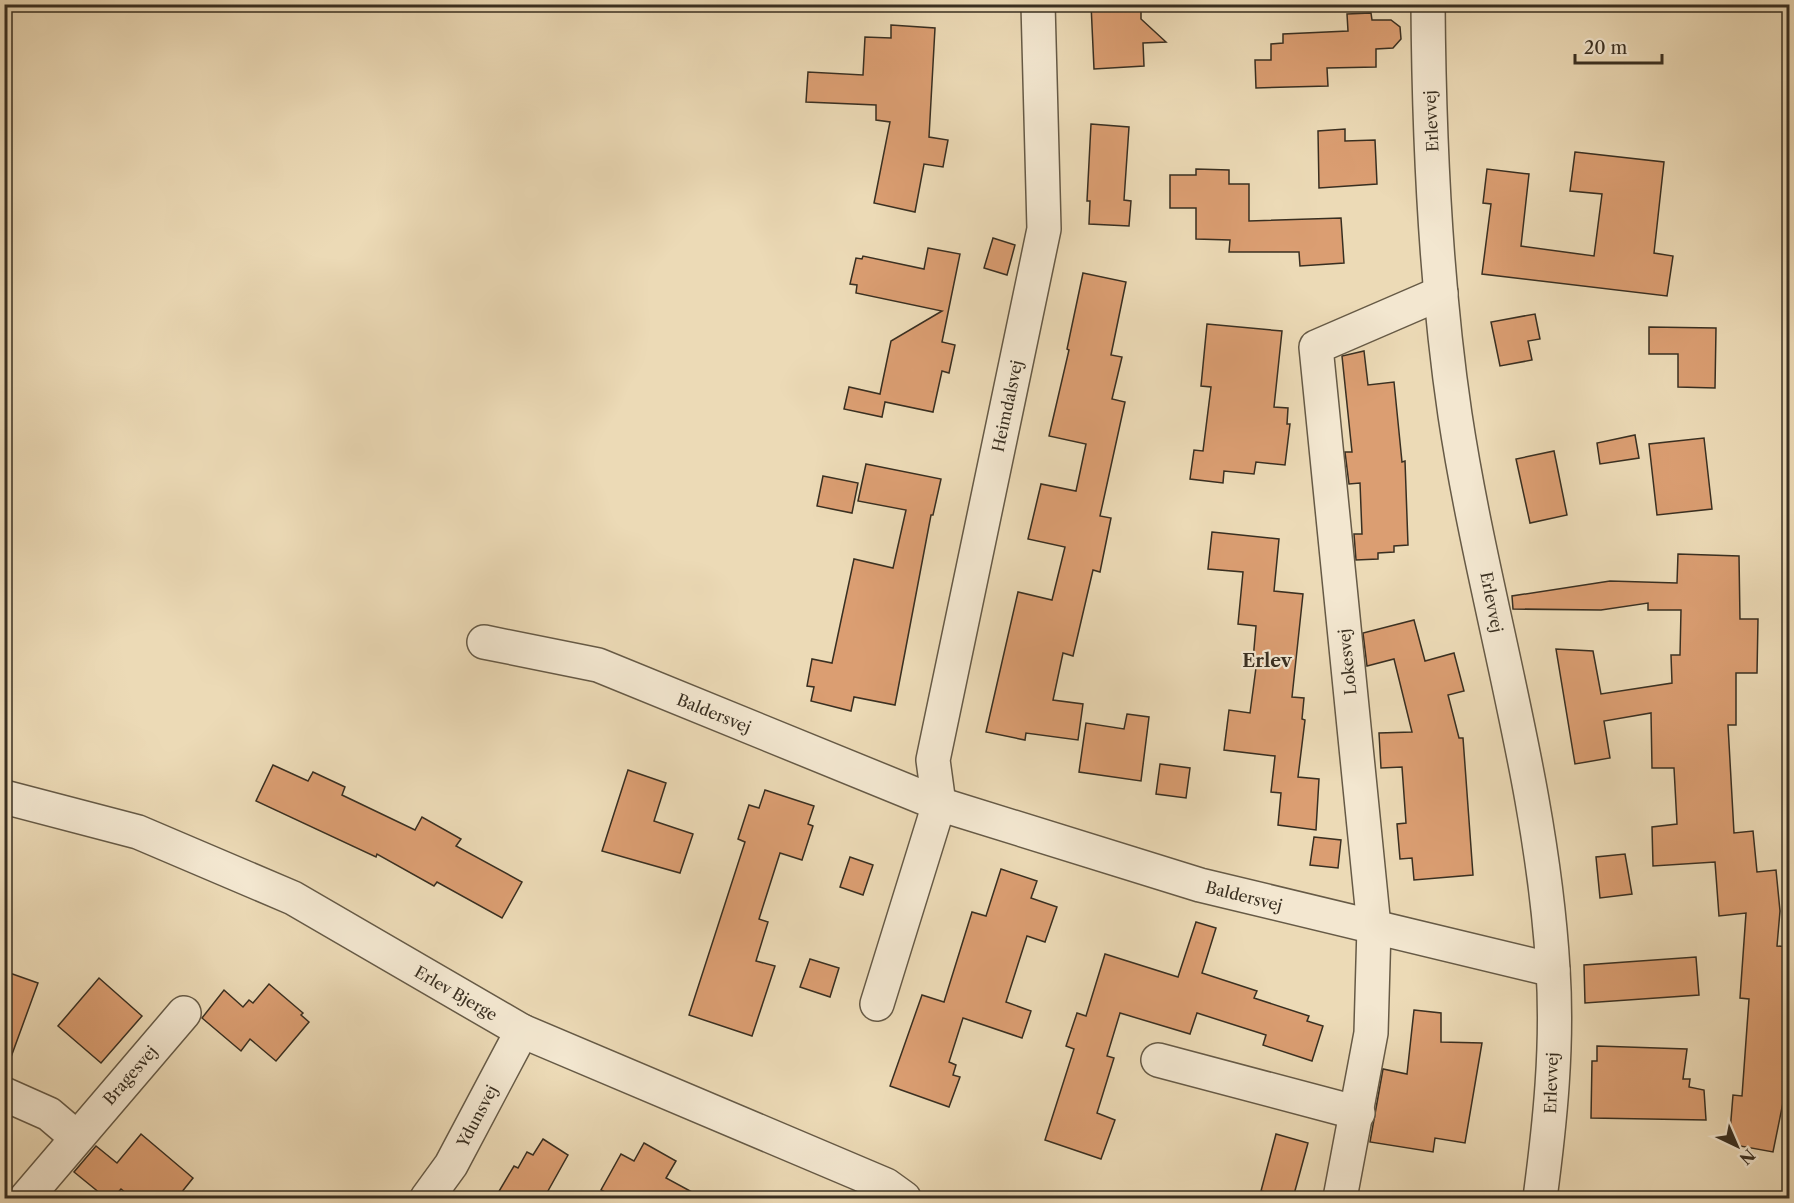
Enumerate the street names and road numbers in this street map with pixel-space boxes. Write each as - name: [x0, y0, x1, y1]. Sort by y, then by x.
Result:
- street label: Erlevvej: [1419, 90, 1443, 152]
- street label: Heimdalsvej: [987, 358, 1027, 454]
- street label: Erlevvej: [1476, 570, 1508, 634]
- street label: Lokesvej: [1334, 628, 1360, 696]
- street label: Baldersvej: [674, 689, 754, 737]
- street label: Baldersvej: [1204, 877, 1284, 915]
- street label: Erlev Bjerge: [411, 961, 501, 1025]
- street label: Bragesvej: [99, 1041, 161, 1109]
- street label: Erlevvej: [1540, 1052, 1562, 1114]
- street label: Ydunsvej: [452, 1081, 502, 1151]

